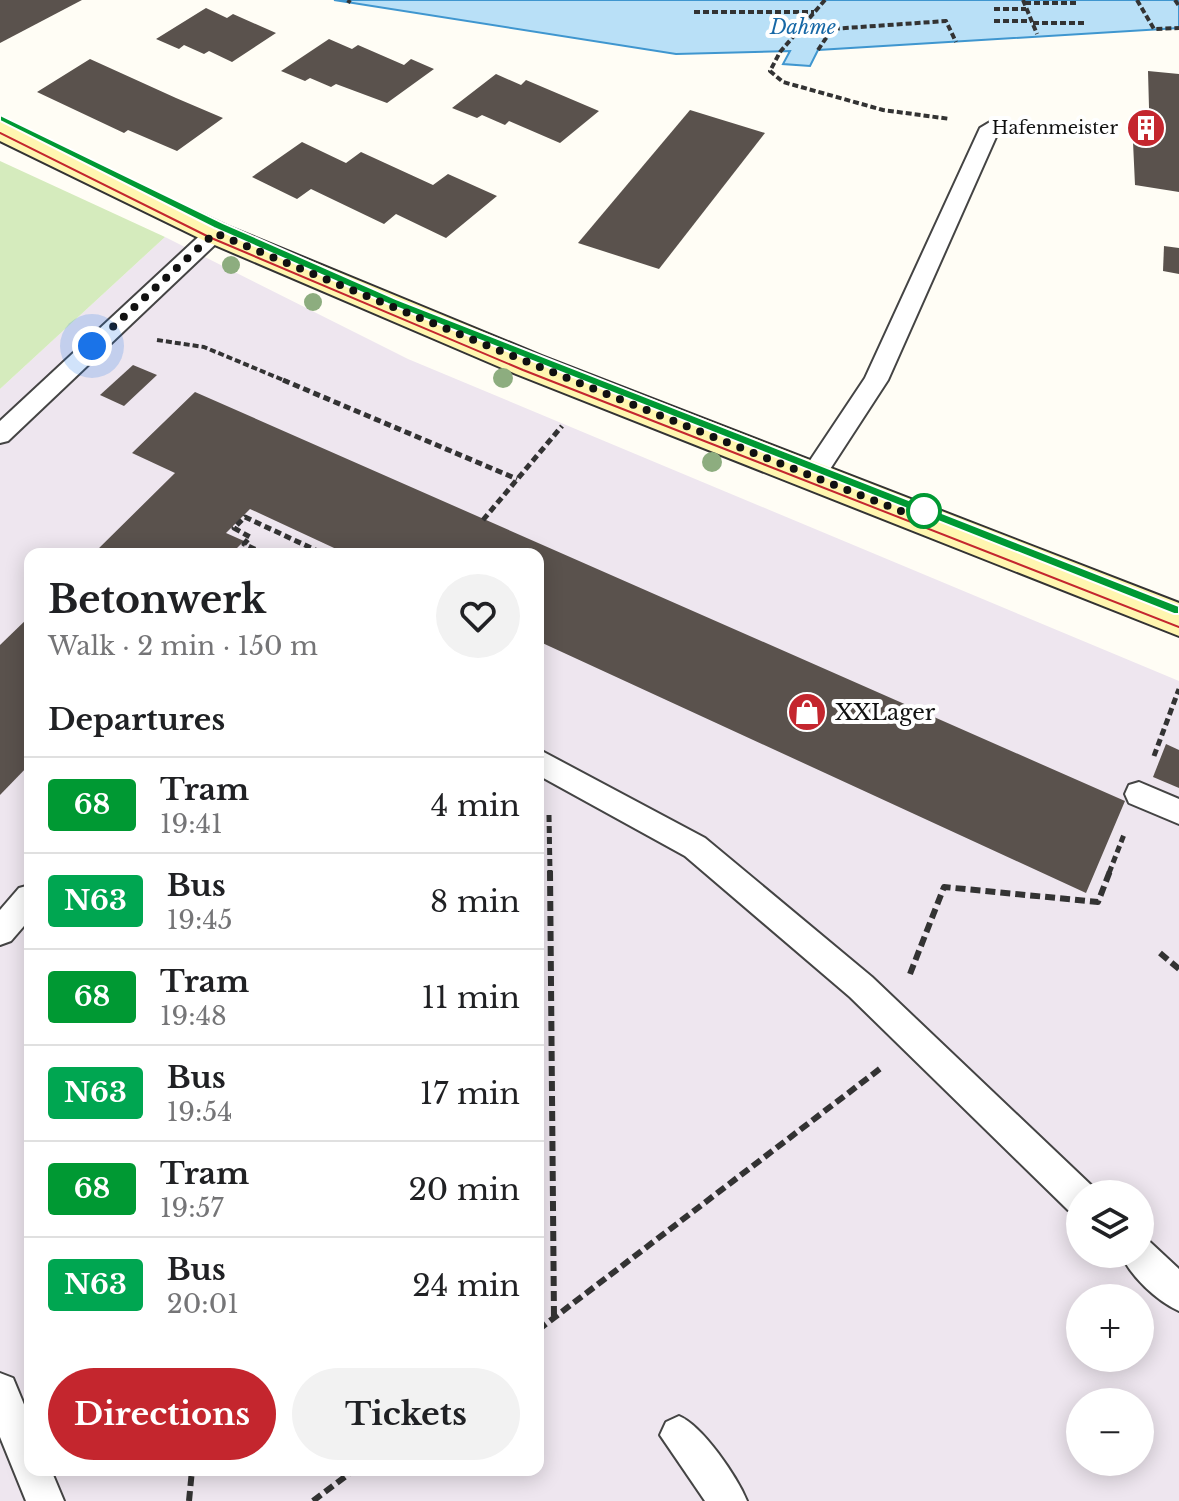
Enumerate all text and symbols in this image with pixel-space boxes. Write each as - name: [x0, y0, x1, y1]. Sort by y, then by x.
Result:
- water label: Dahme: [769, 15, 836, 39]
- building icon: Hafenmeister: [1125, 107, 1167, 149]
- place label: Hafenmeister: [992, 117, 1118, 139]
- your location: [72, 326, 112, 366]
- unlabelled marker: [907, 494, 941, 528]
- button: heart: [436, 574, 520, 658]
- text: Betonwerk: [48, 576, 266, 623]
- text: Walk · 2 min · 150 m: [48, 630, 318, 662]
- shop icon: XXLager: [786, 691, 828, 733]
- place label: XXLager: [835, 699, 936, 726]
- text: Departures: [48, 701, 225, 738]
- text: Tram: [160, 771, 249, 808]
- text: 68: [74, 787, 110, 822]
- text: 4 min: [431, 787, 520, 824]
- text: 19:41: [160, 808, 223, 840]
- text: Bus: [167, 867, 226, 904]
- text: N63: [64, 883, 127, 918]
- text: 8 min: [430, 883, 520, 920]
- text: 19:45: [167, 904, 232, 936]
- text: Tram: [160, 963, 249, 1000]
- text: 68: [74, 979, 110, 1014]
- text: 11 min: [422, 979, 520, 1016]
- text: 19:48: [160, 1000, 227, 1032]
- text: Bus: [167, 1059, 226, 1096]
- text: N63: [64, 1075, 127, 1110]
- text: 17 min: [420, 1075, 520, 1112]
- text: 19:54: [167, 1096, 232, 1128]
- text: Tram: [160, 1155, 249, 1192]
- text: 68: [74, 1171, 110, 1206]
- text: 20 min: [408, 1171, 520, 1208]
- map controls: [1066, 1180, 1154, 1476]
- button: layers: [1066, 1180, 1154, 1268]
- text: 19:57: [160, 1192, 224, 1224]
- text: Bus: [167, 1251, 226, 1288]
- text: N63: [64, 1267, 127, 1302]
- text: 24 min: [412, 1267, 520, 1304]
- button: +: [1066, 1284, 1154, 1372]
- text: 20:01: [167, 1288, 239, 1320]
- button: Directions: [48, 1368, 276, 1460]
- button: Tickets: [292, 1368, 520, 1460]
- button: −: [1066, 1388, 1154, 1476]

